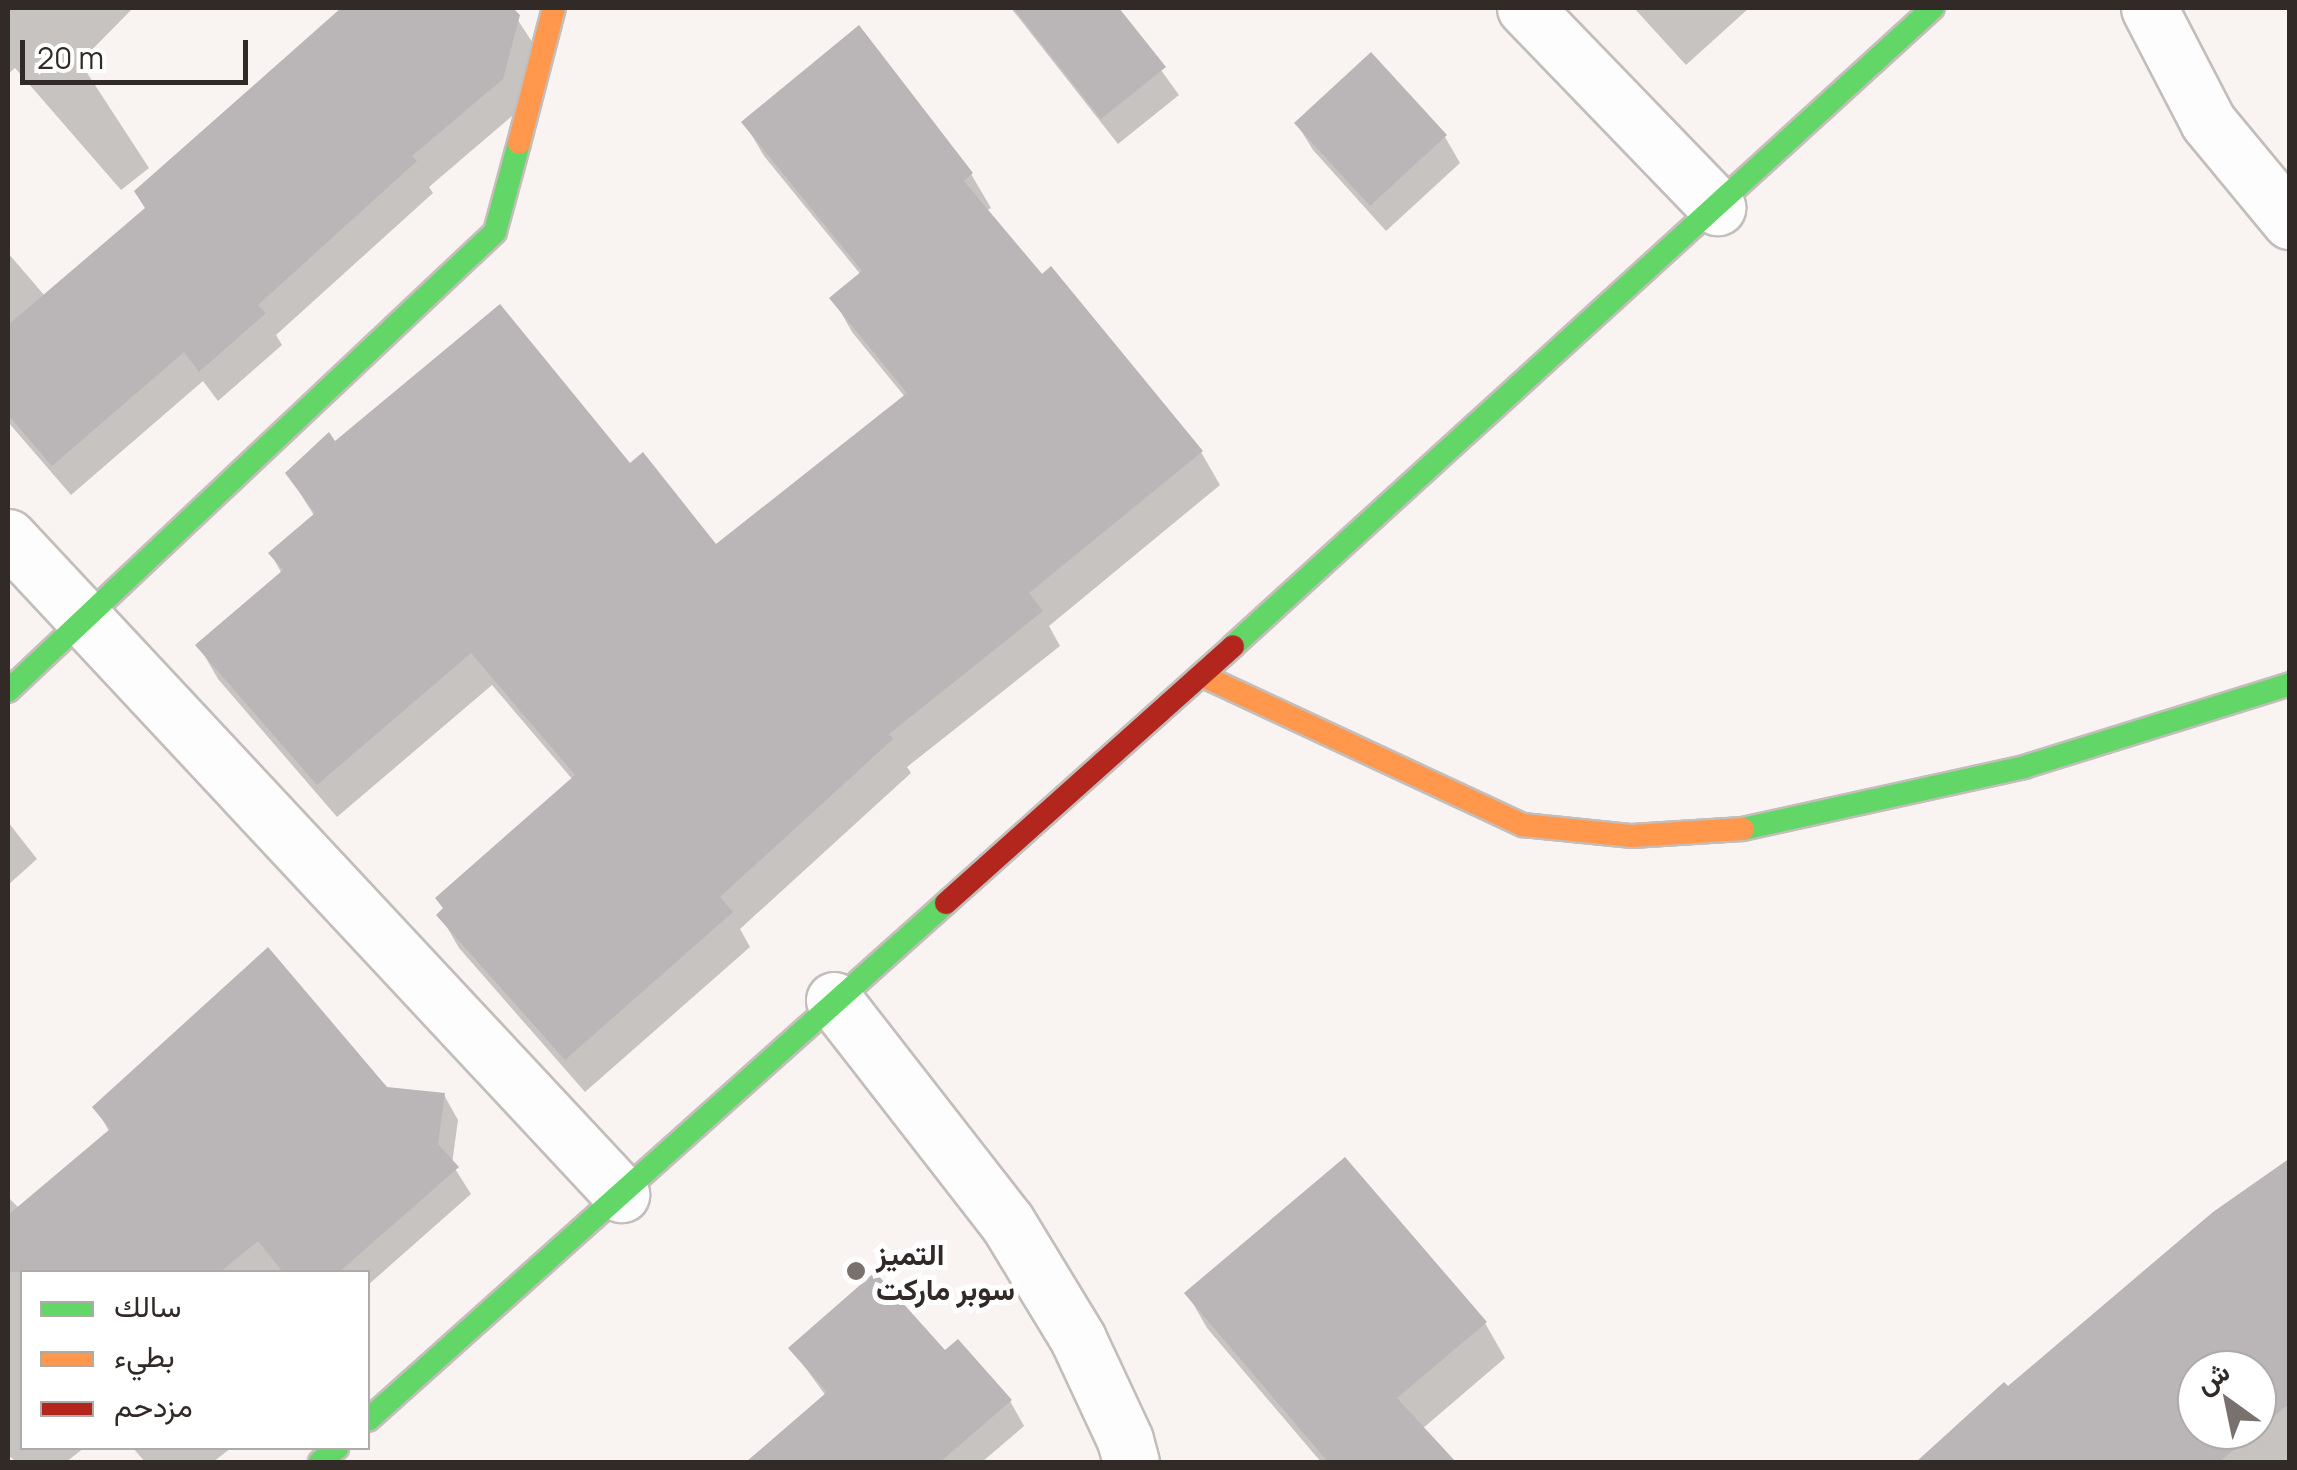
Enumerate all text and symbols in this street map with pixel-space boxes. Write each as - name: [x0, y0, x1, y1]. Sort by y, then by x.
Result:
- scale bar: [25, 20, 252, 82]
- text: 20 m: [37, 37, 104, 78]
- place label: التميز سوبر ماركت: [876, 1236, 1015, 1306]
- marker: التميز سوبر ماركت: [845, 1260, 867, 1282]
- legend: [20, 1270, 370, 1450]
- text: سالك: [114, 1285, 181, 1326]
- text: بطيء: [114, 1335, 175, 1376]
- north arrow: [2177, 1350, 2277, 1450]
- text: ش: [2187, 1351, 2236, 1402]
- text: مزدحم: [114, 1385, 193, 1426]

